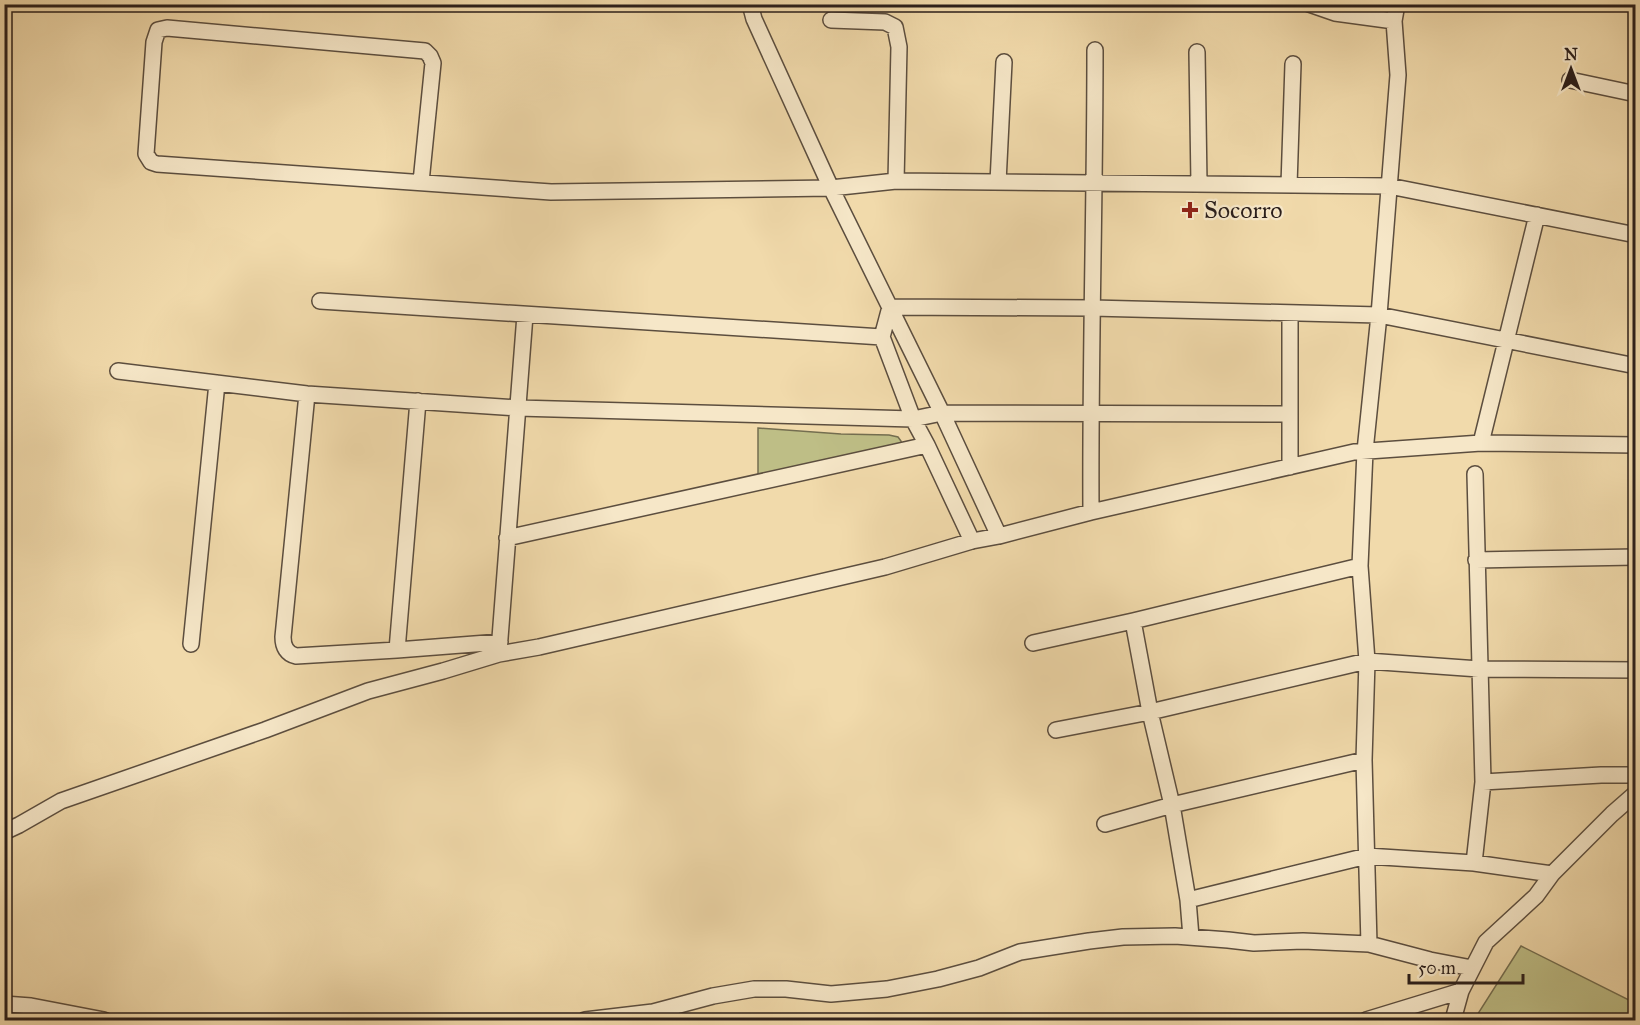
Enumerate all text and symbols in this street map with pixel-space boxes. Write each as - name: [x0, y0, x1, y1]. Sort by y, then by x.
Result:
- north arrow: [1541, 39, 1601, 99]
- text: N: [1564, 45, 1578, 64]
- place label: Socorro: [1204, 195, 1283, 225]
- marker: Socorro: [1181, 201, 1199, 219]
- scale bar: [1409, 947, 1523, 985]
- text: 50 m: [1418, 957, 1456, 979]

